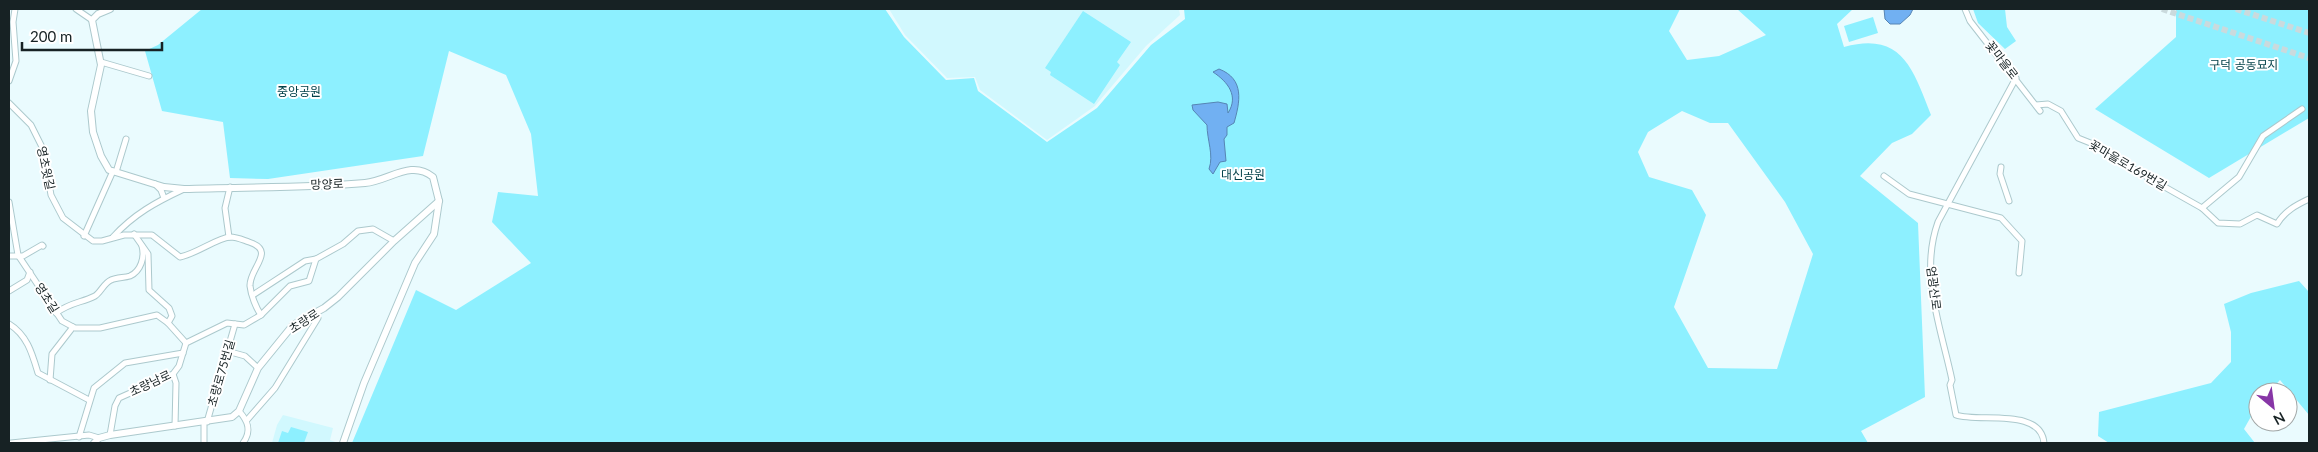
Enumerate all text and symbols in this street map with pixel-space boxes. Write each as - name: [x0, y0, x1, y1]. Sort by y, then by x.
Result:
- scale bar: [22, 20, 162, 52]
- text: 200 m: [30, 27, 72, 45]
- street label: 꽃마을로: [1982, 38, 2022, 82]
- park label: 구덕 공동묘지: [2209, 57, 2279, 72]
- park label: 중앙공원: [277, 84, 321, 99]
- street label: 꽃마을로169번길: [2087, 137, 2169, 193]
- street label: 영초윗길: [34, 145, 58, 191]
- park label: 대신공원: [1221, 167, 1265, 182]
- street label: 망양로: [310, 176, 344, 192]
- street label: 엄광산로: [1924, 265, 1944, 311]
- street label: 영초길: [32, 280, 62, 316]
- street label: 초량로: [286, 306, 322, 336]
- street label: 초량로75번길: [204, 338, 238, 408]
- street label: 초량남로: [127, 367, 173, 399]
- north arrow: [2248, 382, 2298, 432]
- text: N: [2271, 409, 2288, 429]

